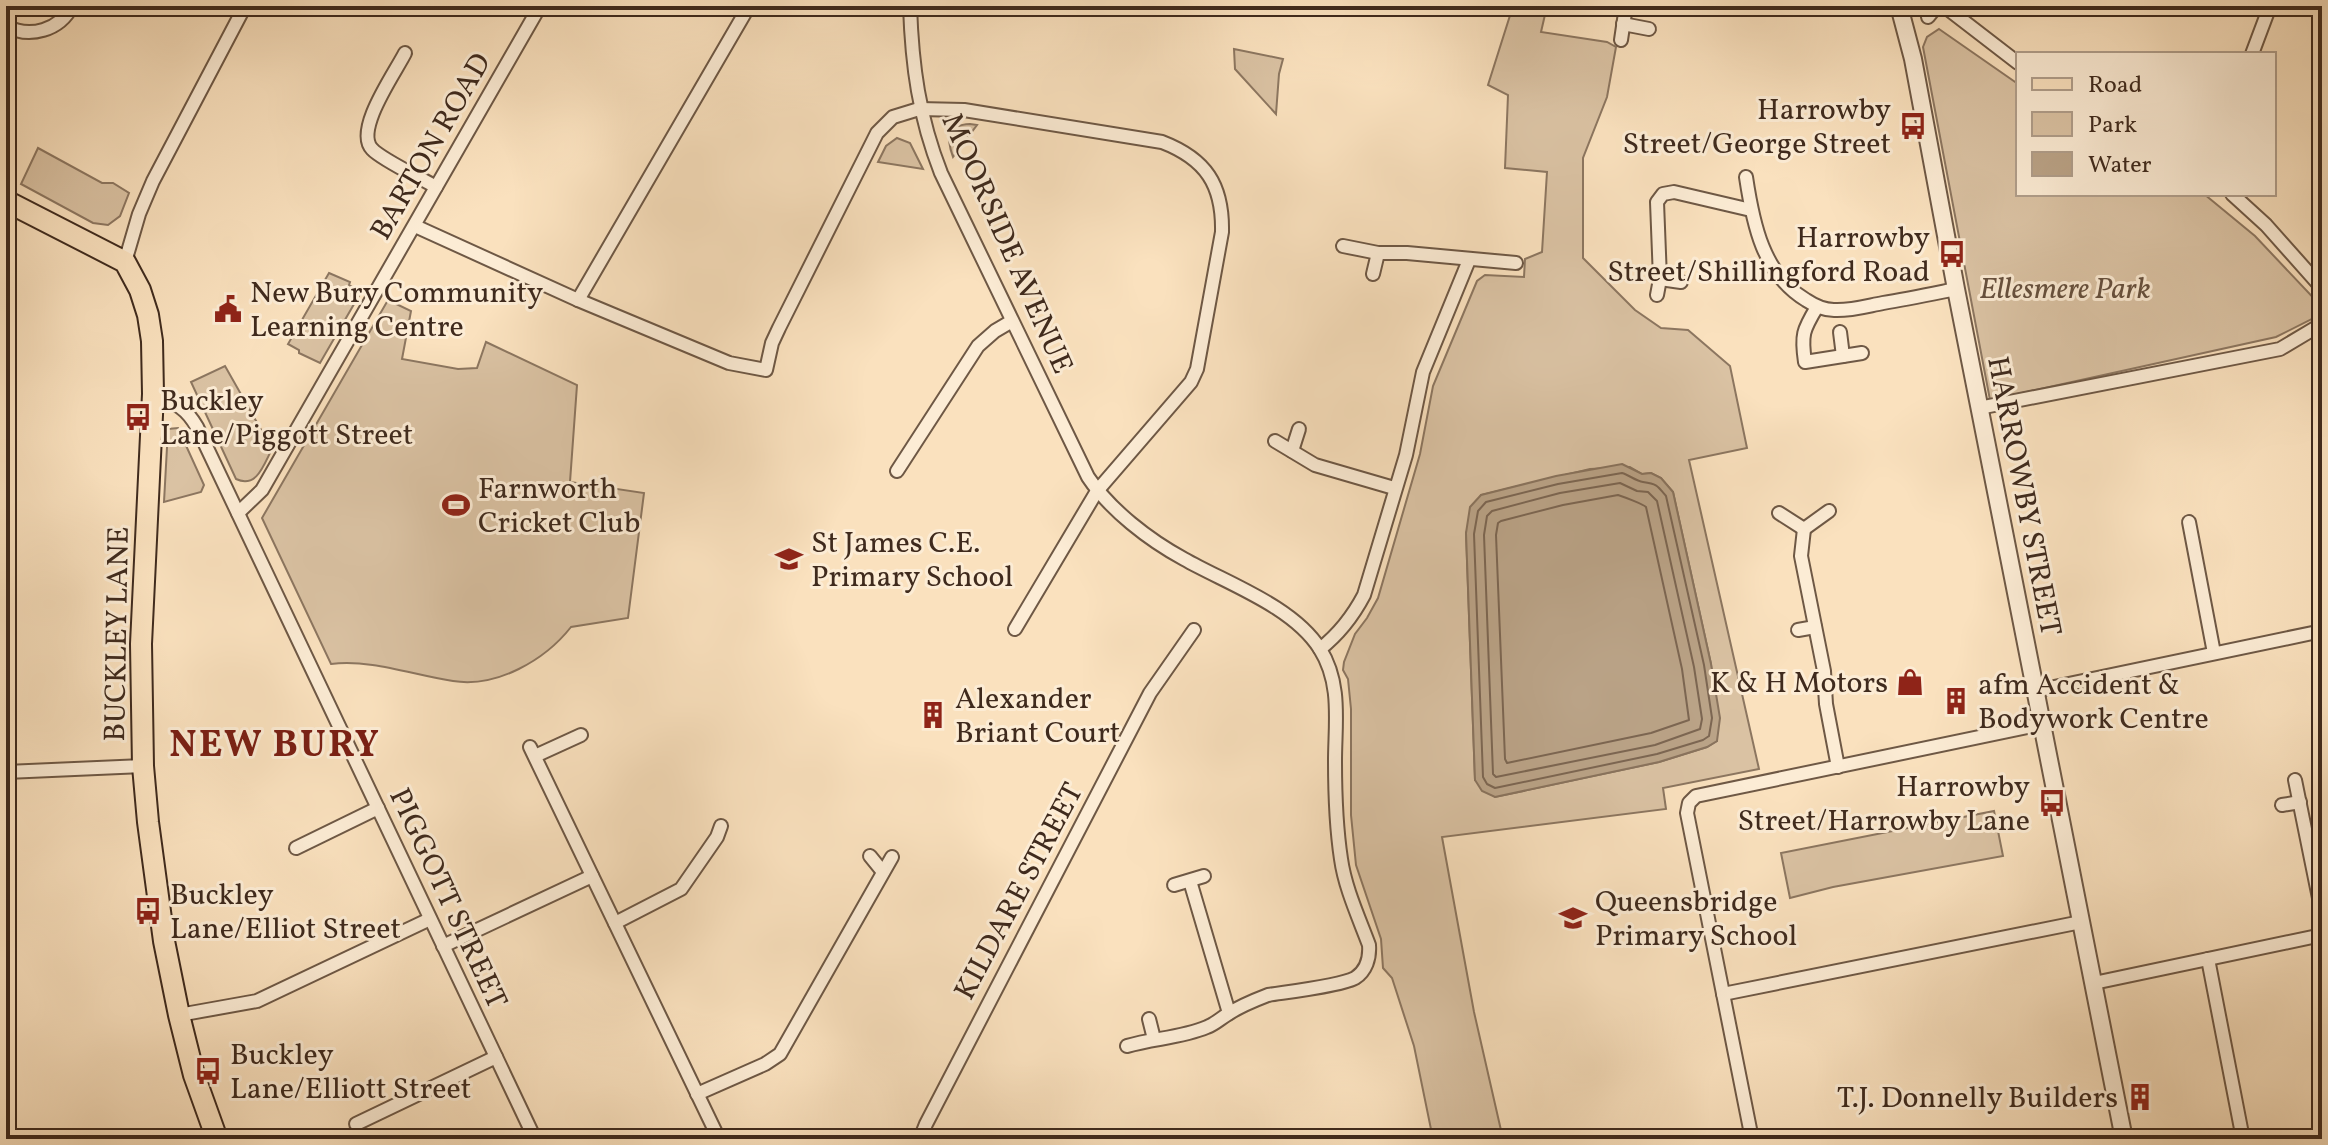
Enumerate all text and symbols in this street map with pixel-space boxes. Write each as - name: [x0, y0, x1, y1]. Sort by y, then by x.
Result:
- street label: BARTON ROAD: [361, 46, 502, 248]
- legend: [2016, 52, 2276, 196]
- text: Road: [2088, 69, 2142, 103]
- place label: Harrowby Street/George Street: [1623, 90, 1891, 166]
- street label: MOORSIDE AVENUE: [930, 107, 1083, 381]
- text: Park: [2088, 109, 2137, 143]
- bus stop icon: Harrowby Street/George Street: [1898, 111, 1928, 141]
- text: Water: [2088, 149, 2152, 183]
- place label: Harrowby Street/Shillingford Road: [1607, 218, 1930, 294]
- bus stop icon: Harrowby Street/Shillingford Road: [1937, 239, 1967, 269]
- park label: Ellesmere Park: [1979, 269, 2151, 311]
- place label: New Bury Community Learning Centre: [250, 273, 543, 349]
- public building icon: New Bury Community Learning Centre: [213, 294, 243, 324]
- street label: HARROWBY STREET: [1975, 353, 2071, 640]
- place label: Buckley Lane/Piggott Street: [160, 381, 413, 457]
- bus stop icon: Buckley Lane/Piggott Street: [123, 402, 153, 432]
- place label: Farnworth Cricket Club: [478, 469, 640, 545]
- sports icon: Farnworth Cricket Club: [441, 490, 471, 520]
- place label: St James C.E. Primary School: [811, 523, 1013, 599]
- street label: BUCKLEY LANE: [95, 526, 141, 742]
- school or university icon: St James C.E. Primary School: [774, 544, 804, 574]
- place label: K & H Motors: [1710, 663, 1888, 705]
- place label: afm Accident & Bodywork Centre: [1978, 665, 2209, 741]
- shop icon: K & H Motors: [1895, 667, 1925, 697]
- place label: Alexander Briant Court: [955, 679, 1120, 755]
- building icon: afm Accident & Bodywork Centre: [1941, 686, 1971, 716]
- building icon: Alexander Briant Court: [918, 700, 948, 730]
- district label: NEW BURY: [169, 720, 381, 773]
- place label: Harrowby Street/Harrowby Lane: [1738, 767, 2030, 843]
- street label: KILDARE STREET: [945, 776, 1095, 1008]
- street label: PIGGOTT STREET: [378, 781, 517, 1016]
- bus stop icon: Harrowby Street/Harrowby Lane: [2037, 788, 2067, 818]
- place label: Buckley Lane/Elliot Street: [170, 875, 401, 951]
- place label: Queensbridge Primary School: [1595, 882, 1797, 958]
- bus stop icon: Buckley Lane/Elliot Street: [133, 896, 163, 926]
- school or university icon: Queensbridge Primary School: [1558, 903, 1588, 933]
- place label: Buckley Lane/Elliott Street: [230, 1035, 471, 1111]
- bus stop icon: Buckley Lane/Elliott Street: [193, 1056, 223, 1086]
- place label: T.J. Donnelly Builders: [1837, 1078, 2118, 1120]
- building icon: T.J. Donnelly Builders: [2125, 1082, 2155, 1112]

